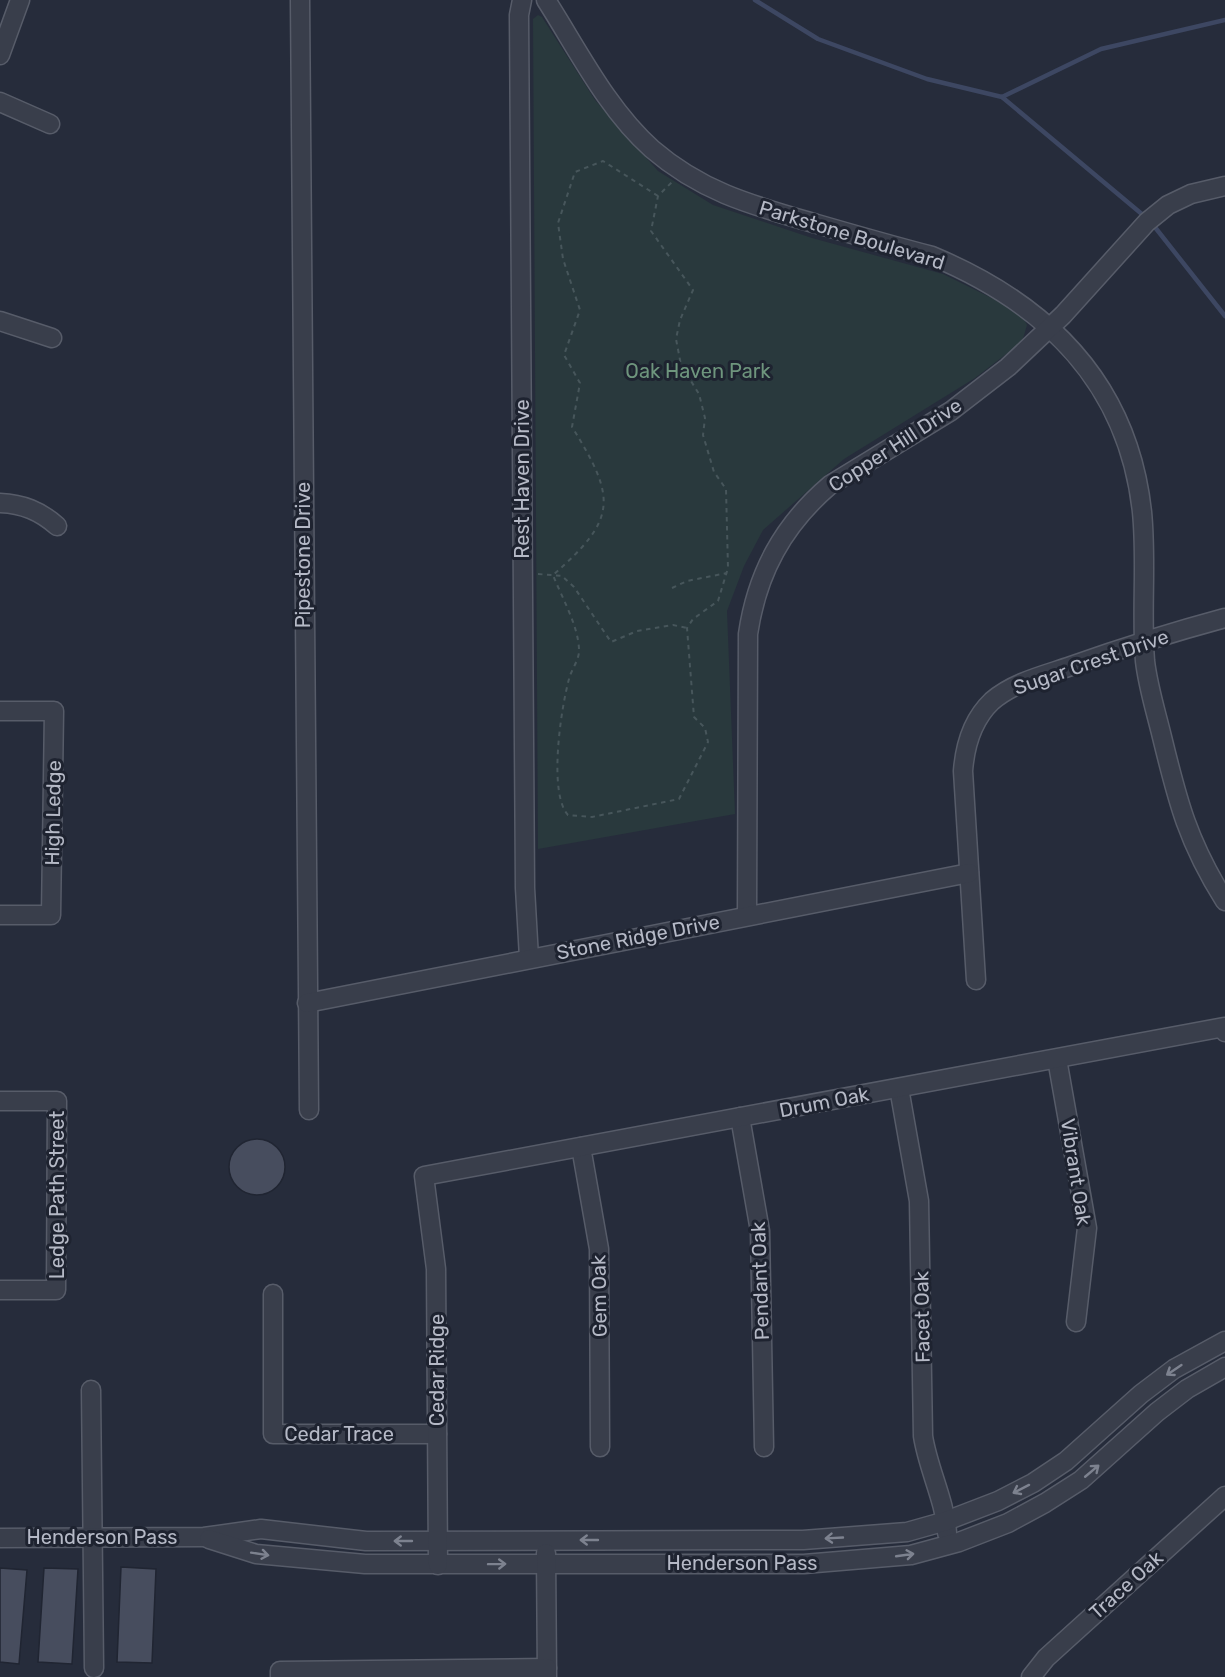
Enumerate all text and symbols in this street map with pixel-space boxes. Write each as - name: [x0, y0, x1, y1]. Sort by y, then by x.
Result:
- street label: Parkstone Boulevard: [756, 195, 948, 275]
- park label: Oak Haven Park: [625, 359, 771, 383]
- street label: Copper Hill Drive: [824, 393, 966, 497]
- street label: Rest Haven Drive: [510, 399, 534, 559]
- street label: Pipestone Drive: [291, 482, 315, 628]
- street label: Sugar Crest Drive: [1010, 624, 1172, 700]
- street label: High Ledge: [40, 760, 66, 866]
- street label: Stone Ridge Drive: [554, 909, 722, 965]
- street label: Drum Oak: [777, 1081, 872, 1122]
- street label: Ledge Path Street: [45, 1111, 69, 1279]
- street label: Vibrant Oak: [1056, 1117, 1096, 1228]
- street label: Pendant Oak: [746, 1221, 774, 1341]
- street label: Gem Oak: [586, 1254, 612, 1337]
- street label: Facet Oak: [909, 1270, 935, 1363]
- street label: Cedar Ridge: [425, 1314, 449, 1426]
- one-way arrow: [1166, 1363, 1183, 1376]
- street label: Cedar Trace: [284, 1422, 394, 1446]
- one-way arrow: [1084, 1464, 1100, 1477]
- one-way arrow: [1013, 1483, 1030, 1495]
- street label: Henderson Pass: [26, 1525, 178, 1549]
- one-way arrow: [825, 1533, 845, 1544]
- one-way arrow: [580, 1534, 600, 1546]
- one-way arrow: [394, 1535, 414, 1547]
- street label: Trace Oak: [1084, 1545, 1168, 1624]
- one-way arrow: [250, 1548, 270, 1559]
- one-way arrow: [895, 1550, 915, 1561]
- street label: Henderson Pass: [666, 1551, 818, 1575]
- one-way arrow: [486, 1558, 506, 1570]

